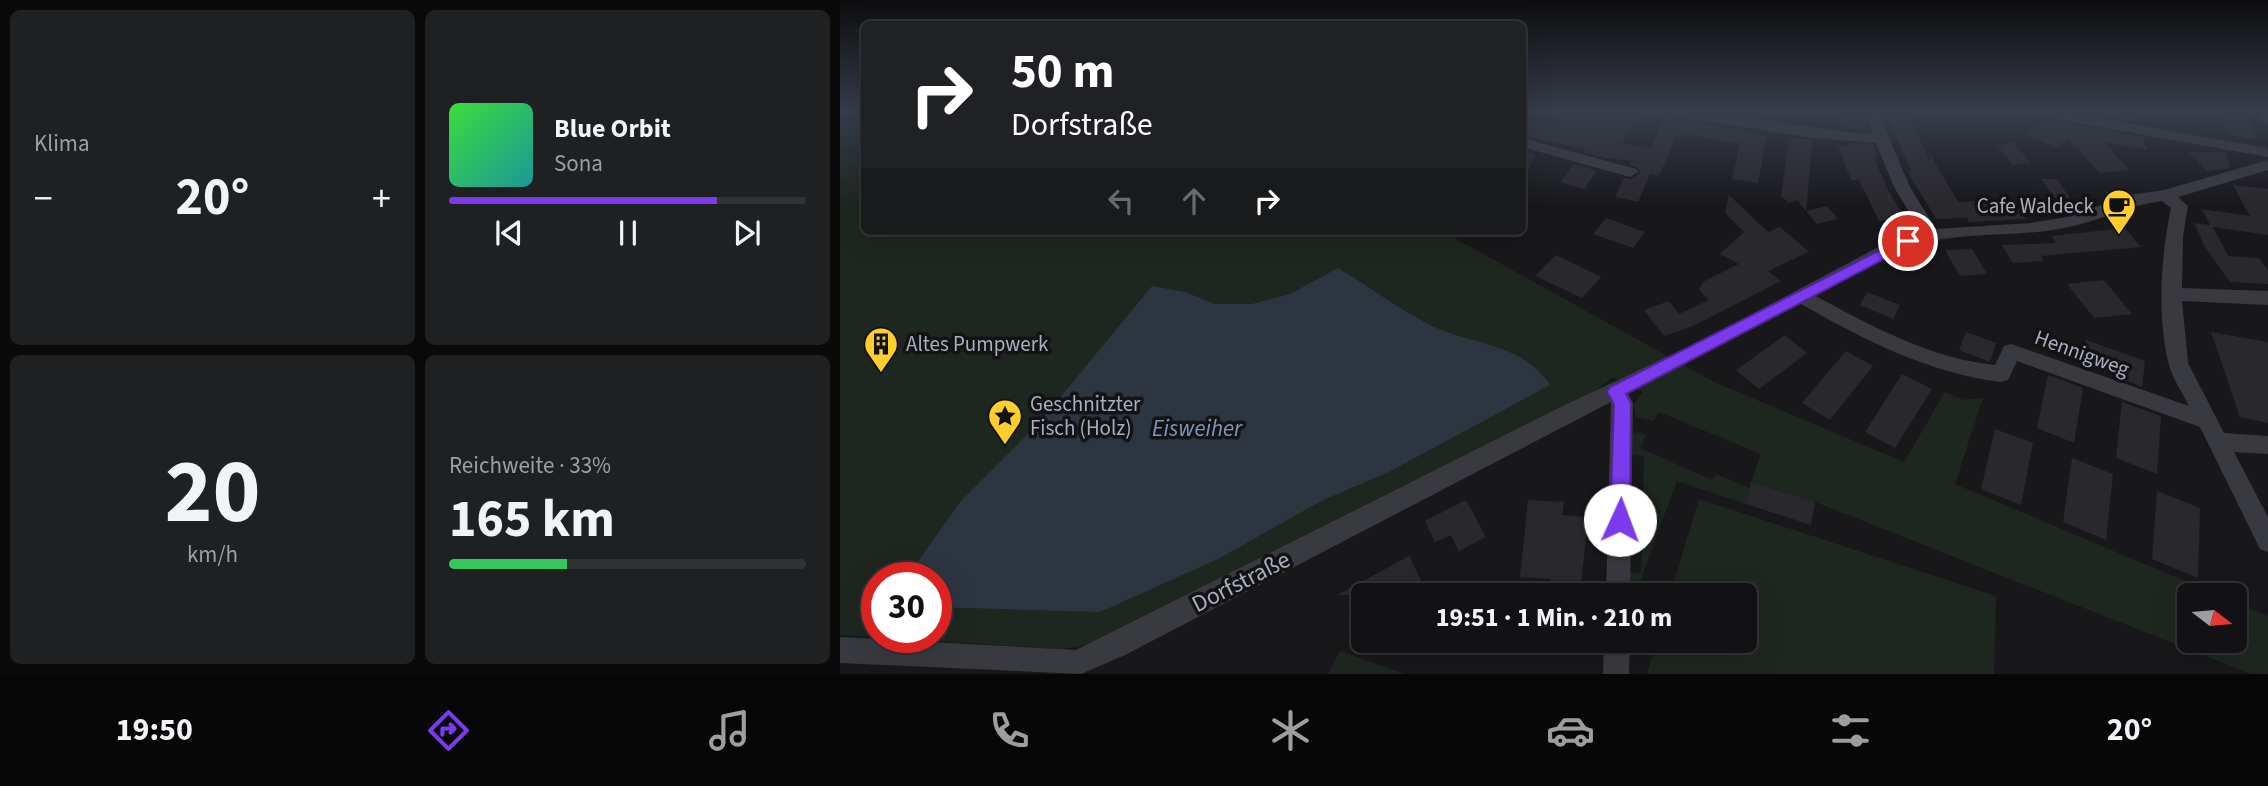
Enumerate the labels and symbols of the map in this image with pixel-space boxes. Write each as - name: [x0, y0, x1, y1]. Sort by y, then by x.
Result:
- cafe icon: Cafe Waldeck: [2100, 187, 2138, 236]
- place label: Cafe Waldeck: [1977, 191, 2095, 221]
- pin: [1878, 211, 1938, 271]
- street label: Hennigweg: [2031, 322, 2134, 384]
- building icon: Altes Pumpwerk: [862, 325, 900, 374]
- place label: Altes Pumpwerk: [906, 329, 1049, 359]
- place label: Geschnitzter Fisch (Holz): [1030, 389, 1141, 443]
- place icon: Geschnitzter Fisch (Holz): [986, 397, 1024, 446]
- water label: Eisweiher: [1152, 412, 1243, 445]
- position arrow: [1583, 483, 1657, 557]
- street label: Dorfstraße: [1186, 542, 1296, 622]
- speed limit sign: 30: [861, 562, 952, 653]
- north arrow: [2177, 583, 2247, 653]

